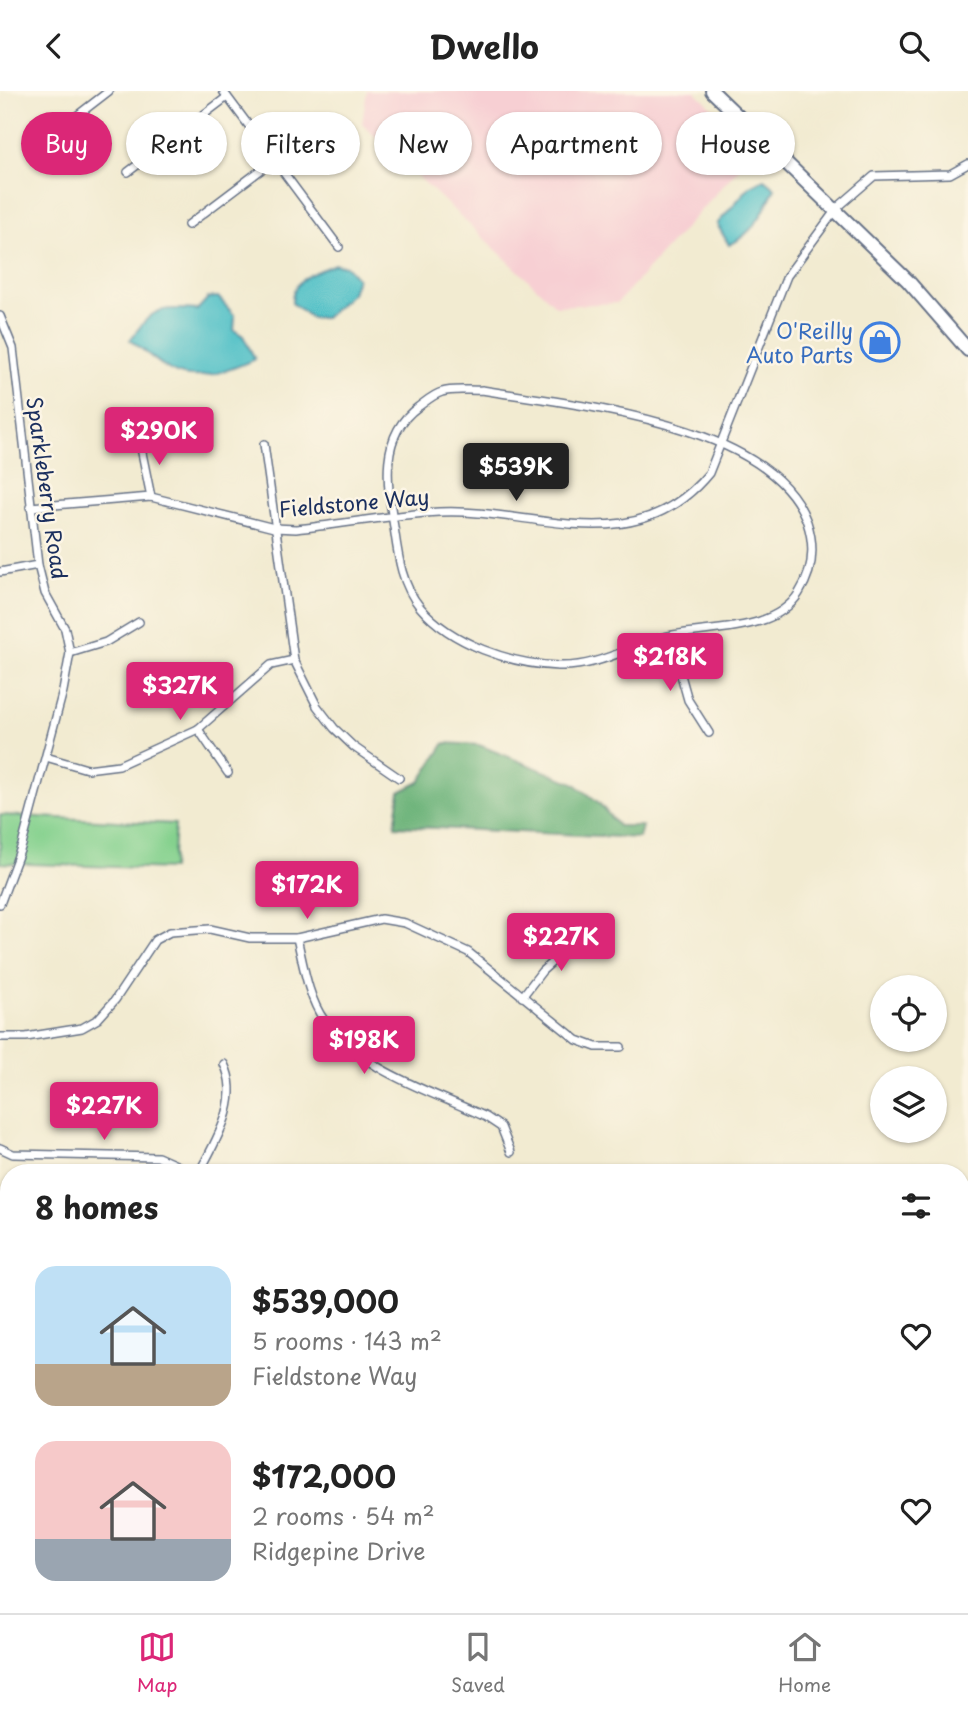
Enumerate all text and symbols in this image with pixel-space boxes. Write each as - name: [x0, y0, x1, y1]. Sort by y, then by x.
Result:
- text: Dwello: [429, 22, 539, 70]
- icon: back: [35, 27, 73, 65]
- icon: search: [895, 27, 933, 65]
- chip: Buy: [21, 112, 112, 175]
- chip: Rent: [126, 112, 227, 175]
- chip: Filters: [241, 112, 360, 175]
- chip: New: [374, 112, 472, 175]
- chip: Apartment: [486, 112, 662, 175]
- chip: House: [676, 112, 795, 175]
- place label: O'Reilly Auto Parts: [746, 314, 853, 370]
- shop icon: O'Reilly Auto Parts: [859, 321, 901, 363]
- street label: Sparkleberry Road: [19, 395, 77, 581]
- pin: $290K: [110, 407, 208, 467]
- text: $290K: [121, 412, 197, 447]
- pin: $539K: [467, 443, 565, 503]
- text: $539K: [479, 448, 553, 483]
- street label: Fieldstone Way: [277, 479, 431, 525]
- pin: $218K: [621, 633, 719, 693]
- text: $218K: [633, 638, 707, 673]
- pin: $327K: [131, 663, 229, 722]
- text: $327K: [142, 667, 218, 702]
- pin: $172K: [258, 861, 356, 921]
- text: $172K: [271, 866, 343, 901]
- pin: $227K: [512, 913, 610, 973]
- text: $227K: [523, 918, 599, 953]
- map controls: [870, 975, 947, 1143]
- button: locate: [870, 975, 947, 1052]
- pin: $198K: [315, 1017, 413, 1076]
- text: $198K: [329, 1021, 399, 1056]
- button: layers: [870, 1066, 947, 1143]
- pin: $227K: [55, 1083, 153, 1142]
- text: $227K: [66, 1087, 142, 1122]
- text: 8 homes: [35, 1184, 158, 1229]
- icon: filters: [897, 1187, 935, 1225]
- text: $539,000: [252, 1278, 399, 1323]
- icon: home: [91, 1294, 175, 1378]
- icon: heart: [897, 1317, 935, 1355]
- text: 5 rooms · 143 m²: [252, 1323, 442, 1358]
- text: Fieldstone Way: [252, 1358, 417, 1393]
- text: $172,000: [252, 1453, 396, 1498]
- icon: home: [91, 1469, 175, 1553]
- icon: heart: [897, 1492, 935, 1530]
- text: 2 rooms · 54 m²: [252, 1498, 435, 1533]
- text: Ridgepine Drive: [252, 1533, 425, 1568]
- tab: Map: [137, 1628, 177, 1698]
- tab: Saved: [451, 1628, 505, 1698]
- tab: Home: [778, 1628, 831, 1698]

